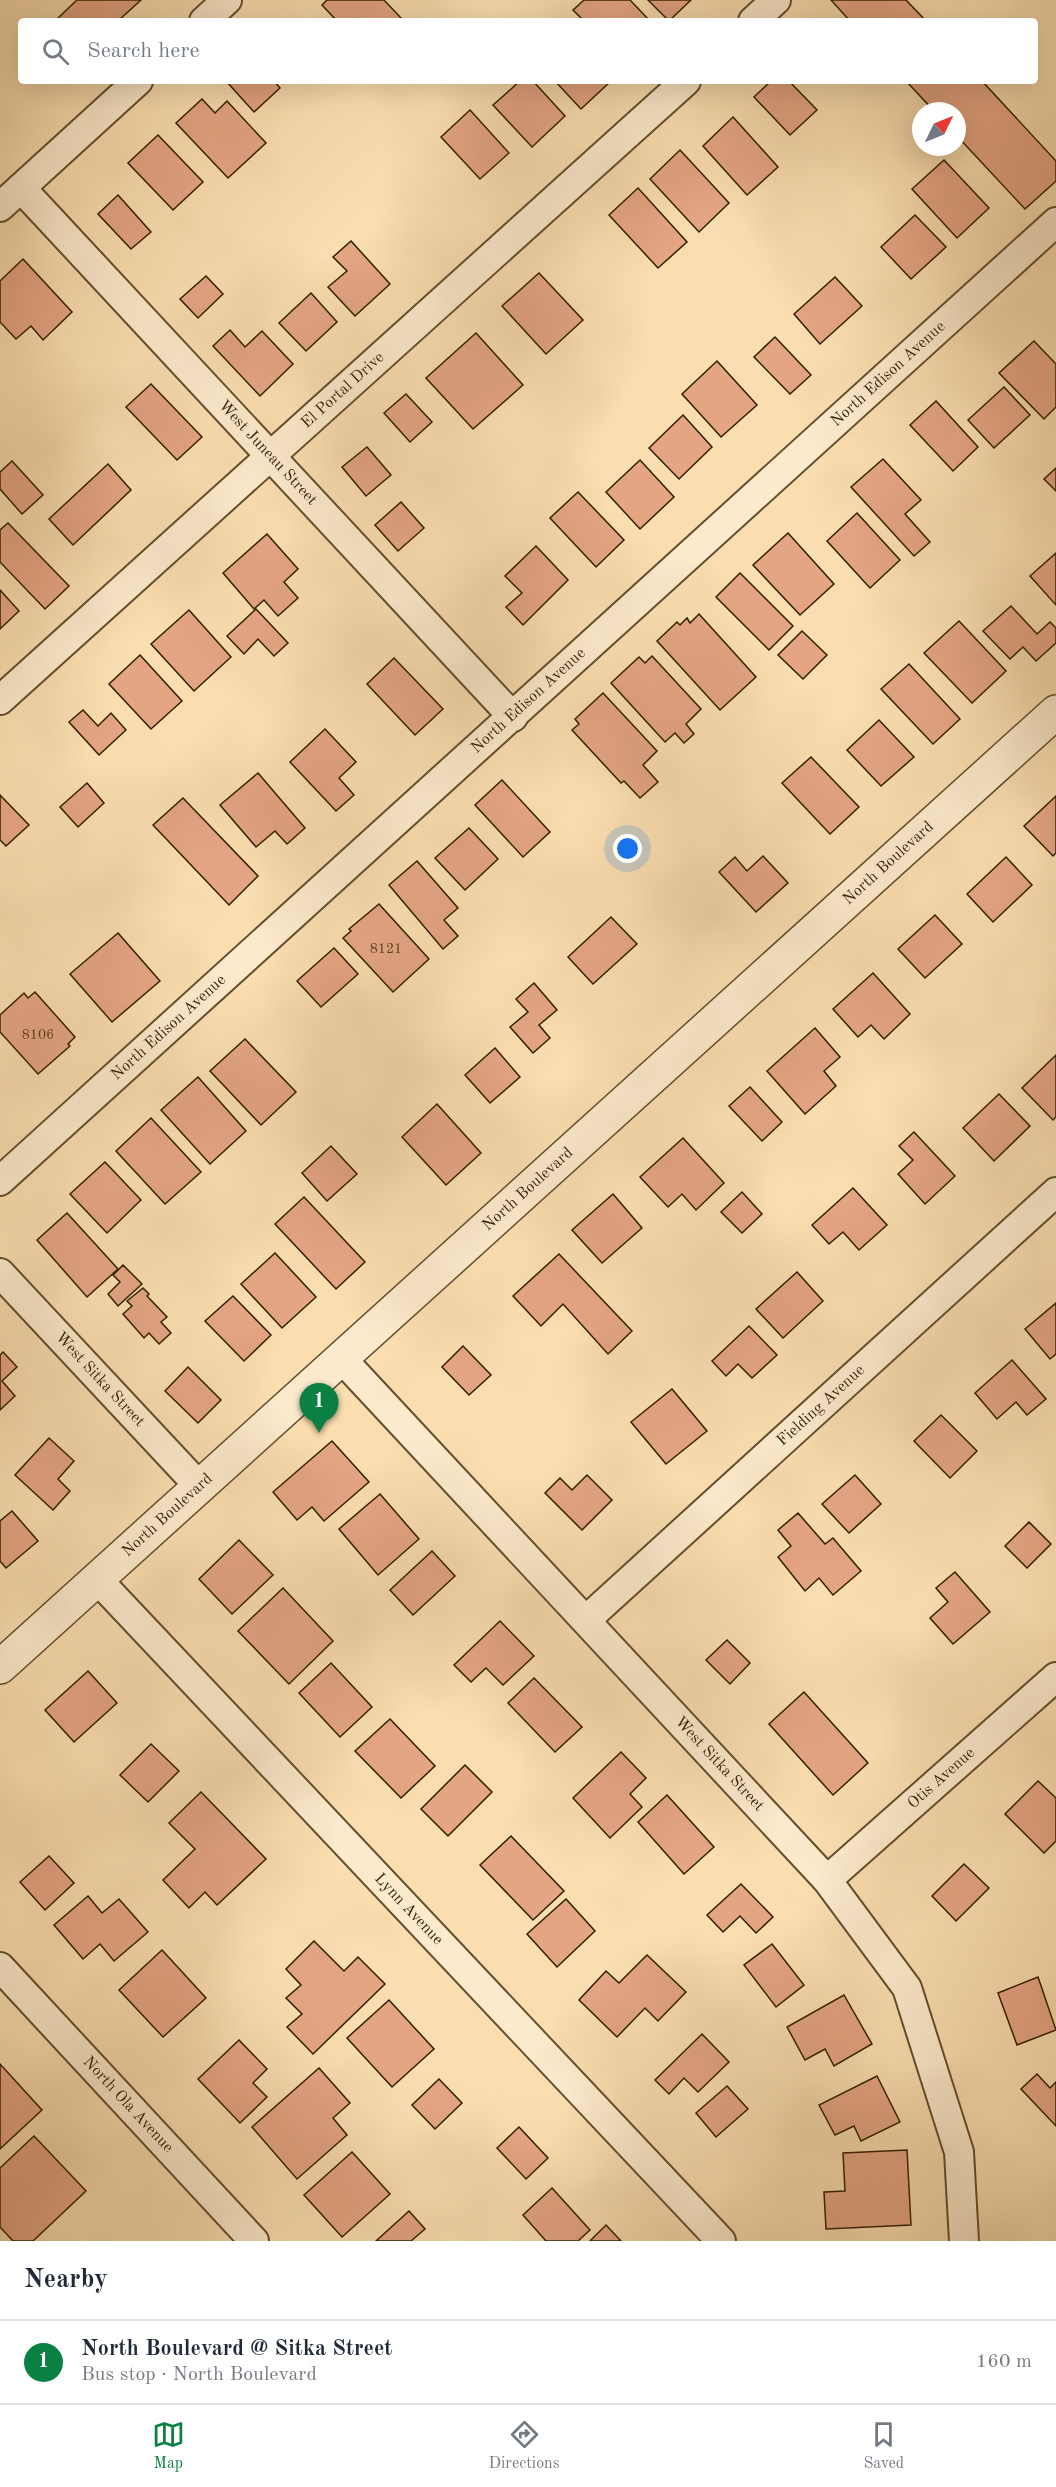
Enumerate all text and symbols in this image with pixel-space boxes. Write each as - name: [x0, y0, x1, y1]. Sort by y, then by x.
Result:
- search box: [18, 18, 1038, 84]
- icon: search: [39, 35, 72, 68]
- text: Search here: [87, 40, 200, 62]
- north arrow: [912, 102, 966, 156]
- street label: North Edison Avenue: [828, 318, 949, 430]
- street label: El Portal Drive: [299, 349, 387, 432]
- street label: West Juneau Street: [215, 398, 320, 509]
- street label: North Edison Avenue: [468, 645, 589, 757]
- street label: North Boulevard: [840, 819, 937, 908]
- your location: [613, 834, 642, 863]
- house number: 8121: [370, 942, 402, 956]
- street label: North Edison Avenue: [109, 972, 229, 1083]
- house number: 8106: [22, 1028, 54, 1042]
- street label: North Boulevard: [480, 1145, 576, 1234]
- street label: West Sitka Street: [52, 1329, 148, 1430]
- street label: Fielding Avenue: [774, 1362, 868, 1450]
- pin: 1: [300, 1384, 338, 1433]
- street label: North Boulevard: [119, 1471, 216, 1560]
- street label: West Sitka Street: [671, 1714, 767, 1815]
- street label: Otis Avenue: [905, 1745, 978, 1812]
- street label: Lynn Avenue: [371, 1870, 446, 1948]
- street label: North Ola Avenue: [80, 2054, 176, 2156]
- text: Nearby: [24, 2267, 108, 2293]
- text: North Boulevard @ Sitka Street: [81, 2338, 392, 2360]
- text: 1: [38, 2352, 49, 2372]
- text: 160 m: [976, 2352, 1032, 2372]
- text: Bus stop · North Boulevard: [81, 2365, 317, 2385]
- tab: Map: [152, 2418, 185, 2474]
- tab: Directions: [489, 2418, 560, 2474]
- tab: Saved: [863, 2418, 904, 2474]

